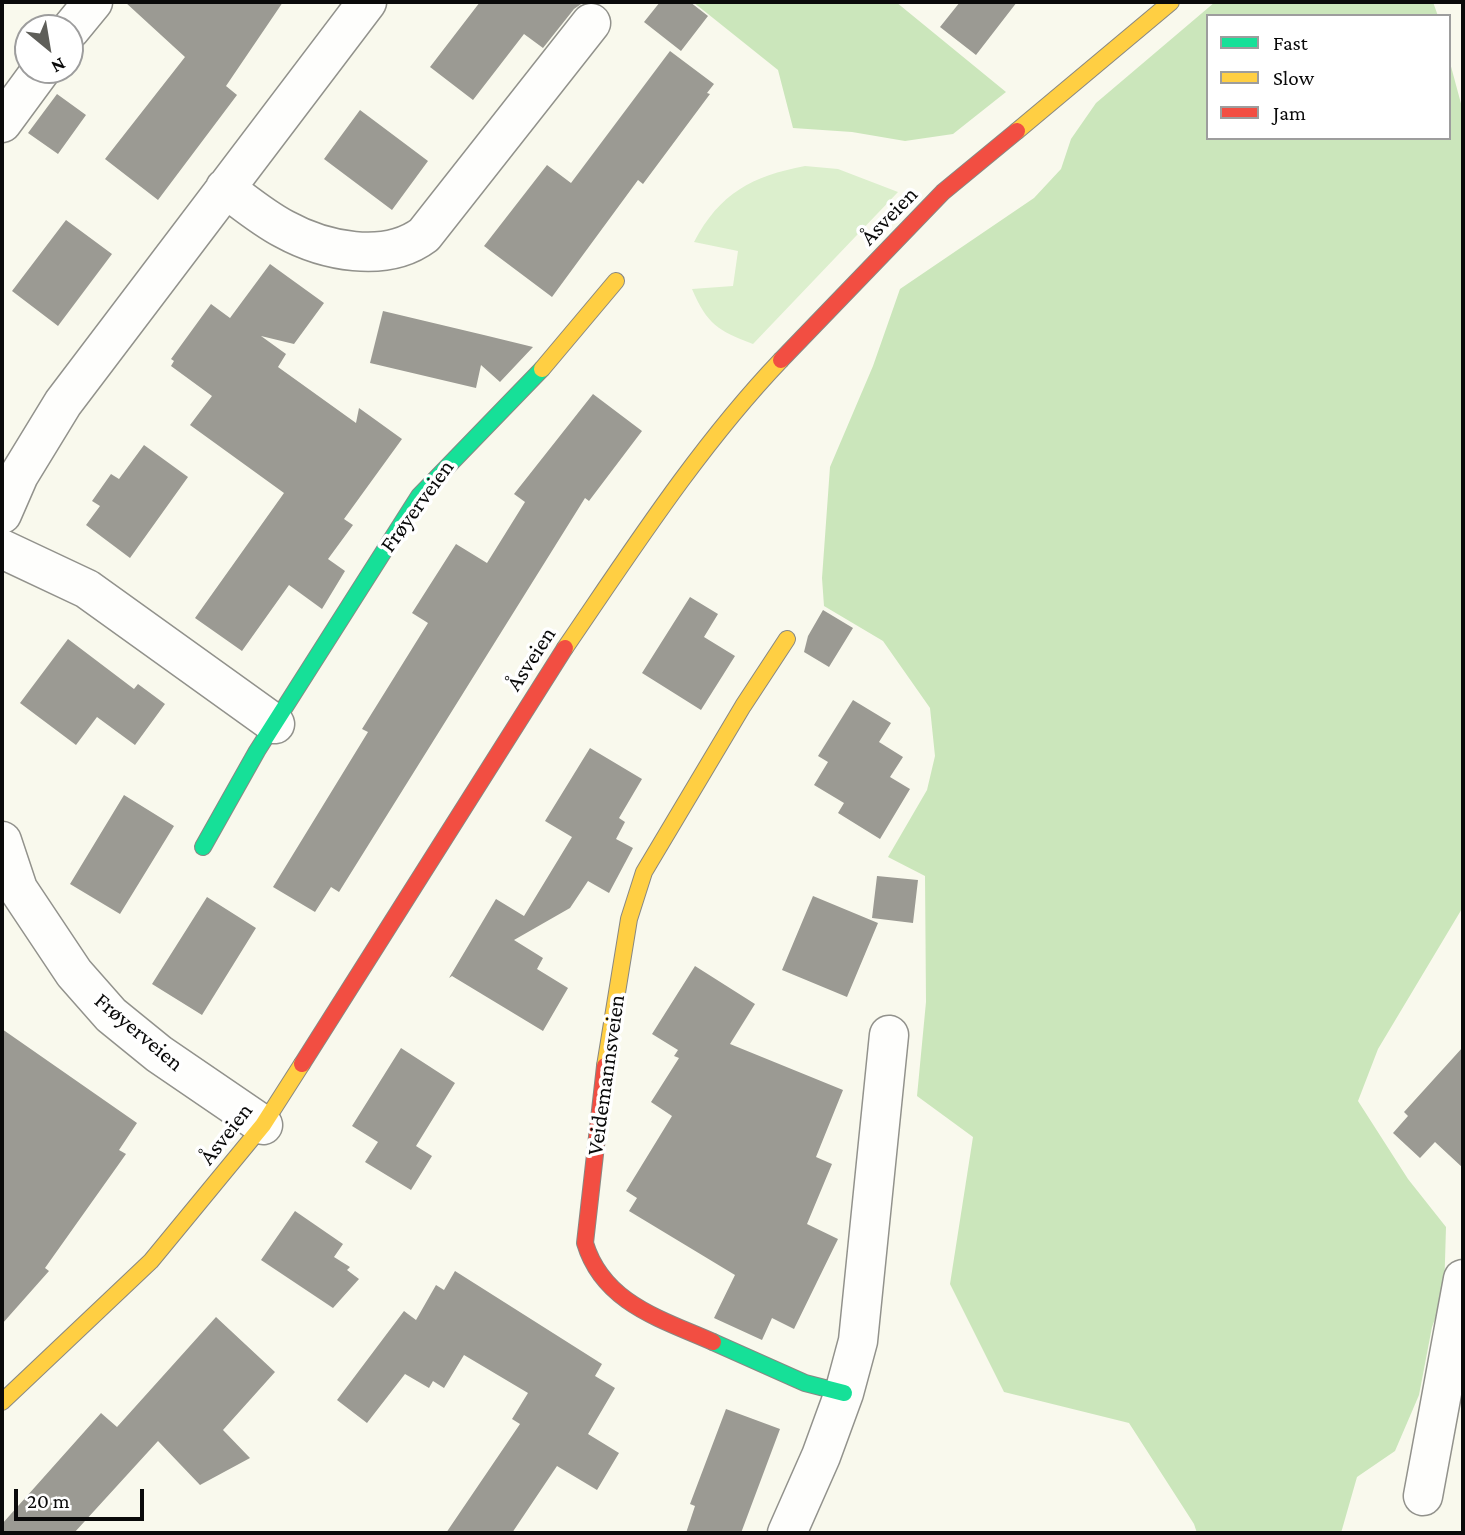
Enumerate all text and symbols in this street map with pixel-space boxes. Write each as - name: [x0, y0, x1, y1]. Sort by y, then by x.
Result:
- north arrow: [14, 14, 84, 84]
- legend: [1206, 14, 1451, 140]
- text: Fast: [1273, 31, 1308, 55]
- text: N: [48, 54, 70, 78]
- text: Slow: [1273, 66, 1314, 90]
- text: Jam: [1273, 101, 1306, 125]
- street label: Åsveien: [854, 181, 924, 251]
- street label: Frøyerveien: [374, 454, 460, 558]
- street label: Åsveien: [500, 622, 562, 696]
- street label: Frøyerveien: [89, 987, 189, 1077]
- street label: Veidemannsveien: [581, 993, 631, 1157]
- street label: Åsveien: [193, 1098, 259, 1170]
- scale bar: [18, 1476, 147, 1520]
- text: 20 m: [27, 1489, 70, 1513]

